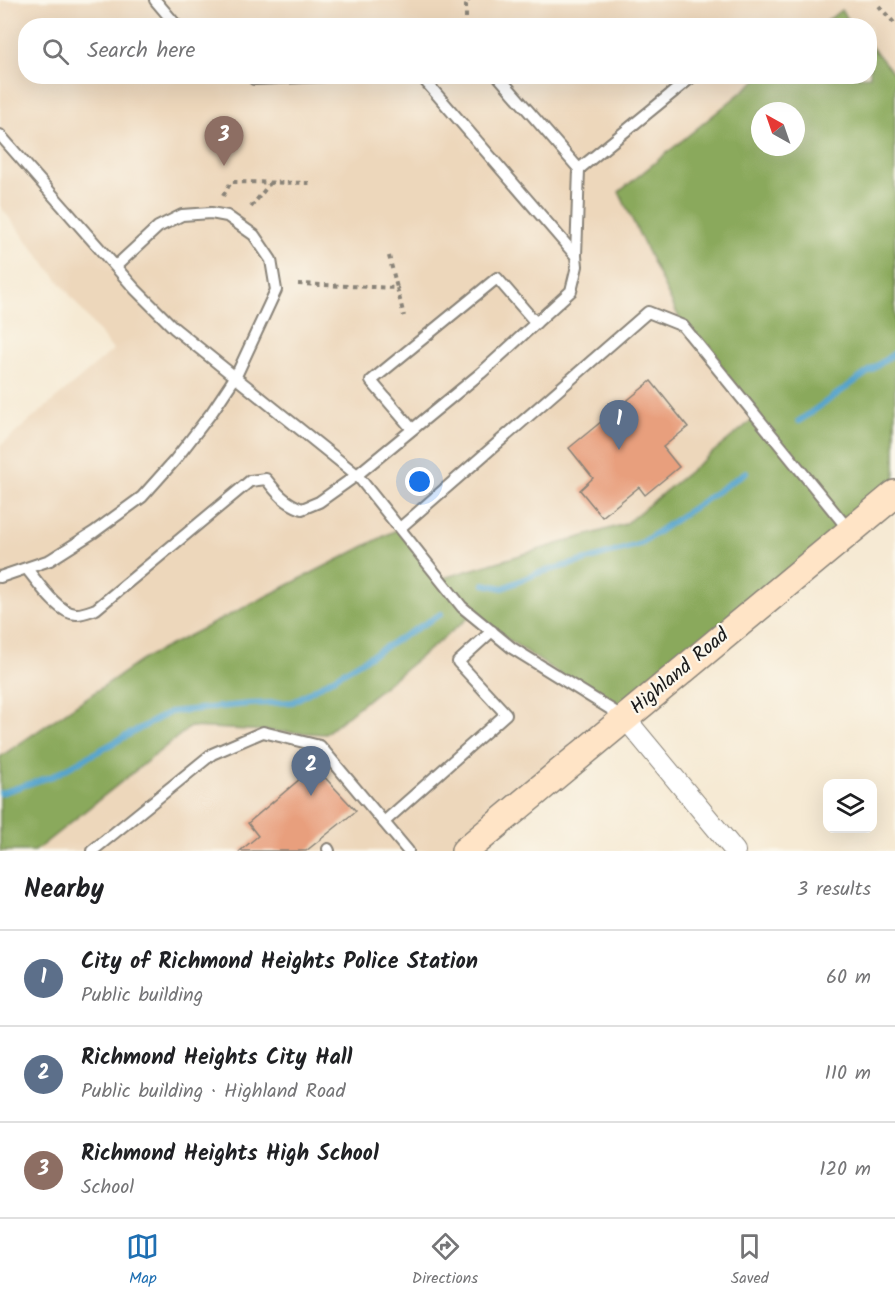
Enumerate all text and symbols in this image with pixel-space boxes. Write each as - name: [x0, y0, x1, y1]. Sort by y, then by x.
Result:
- search box: [18, 18, 877, 84]
- text: Search here: [87, 34, 195, 69]
- icon: search: [39, 35, 72, 68]
- north arrow: [751, 102, 805, 156]
- pin: 3: [204, 116, 244, 166]
- pin: 1: [600, 400, 638, 450]
- your location: [405, 467, 434, 496]
- street label: Highland Road: [623, 620, 738, 723]
- pin: 2: [292, 746, 330, 796]
- map controls: [823, 779, 877, 833]
- button: layers: [823, 779, 877, 833]
- text: Nearby: [24, 869, 104, 911]
- text: 3 results: [797, 874, 871, 906]
- text: City of Richmond Heights Police Station: [81, 945, 478, 980]
- text: 1: [40, 962, 47, 994]
- text: 60 m: [826, 962, 871, 994]
- text: Public building: [81, 980, 203, 1012]
- text: Richmond Heights City Hall: [81, 1041, 352, 1076]
- text: 2: [38, 1058, 49, 1090]
- text: 110 m: [825, 1058, 871, 1090]
- text: Public building · Highland Road: [81, 1076, 345, 1108]
- text: Richmond Heights High School: [81, 1137, 379, 1172]
- text: 3: [38, 1154, 49, 1186]
- text: 120 m: [819, 1154, 871, 1186]
- text: School: [81, 1172, 134, 1204]
- tab: Map: [126, 1230, 159, 1291]
- tab: Directions: [412, 1230, 478, 1291]
- tab: Saved: [731, 1230, 769, 1291]

